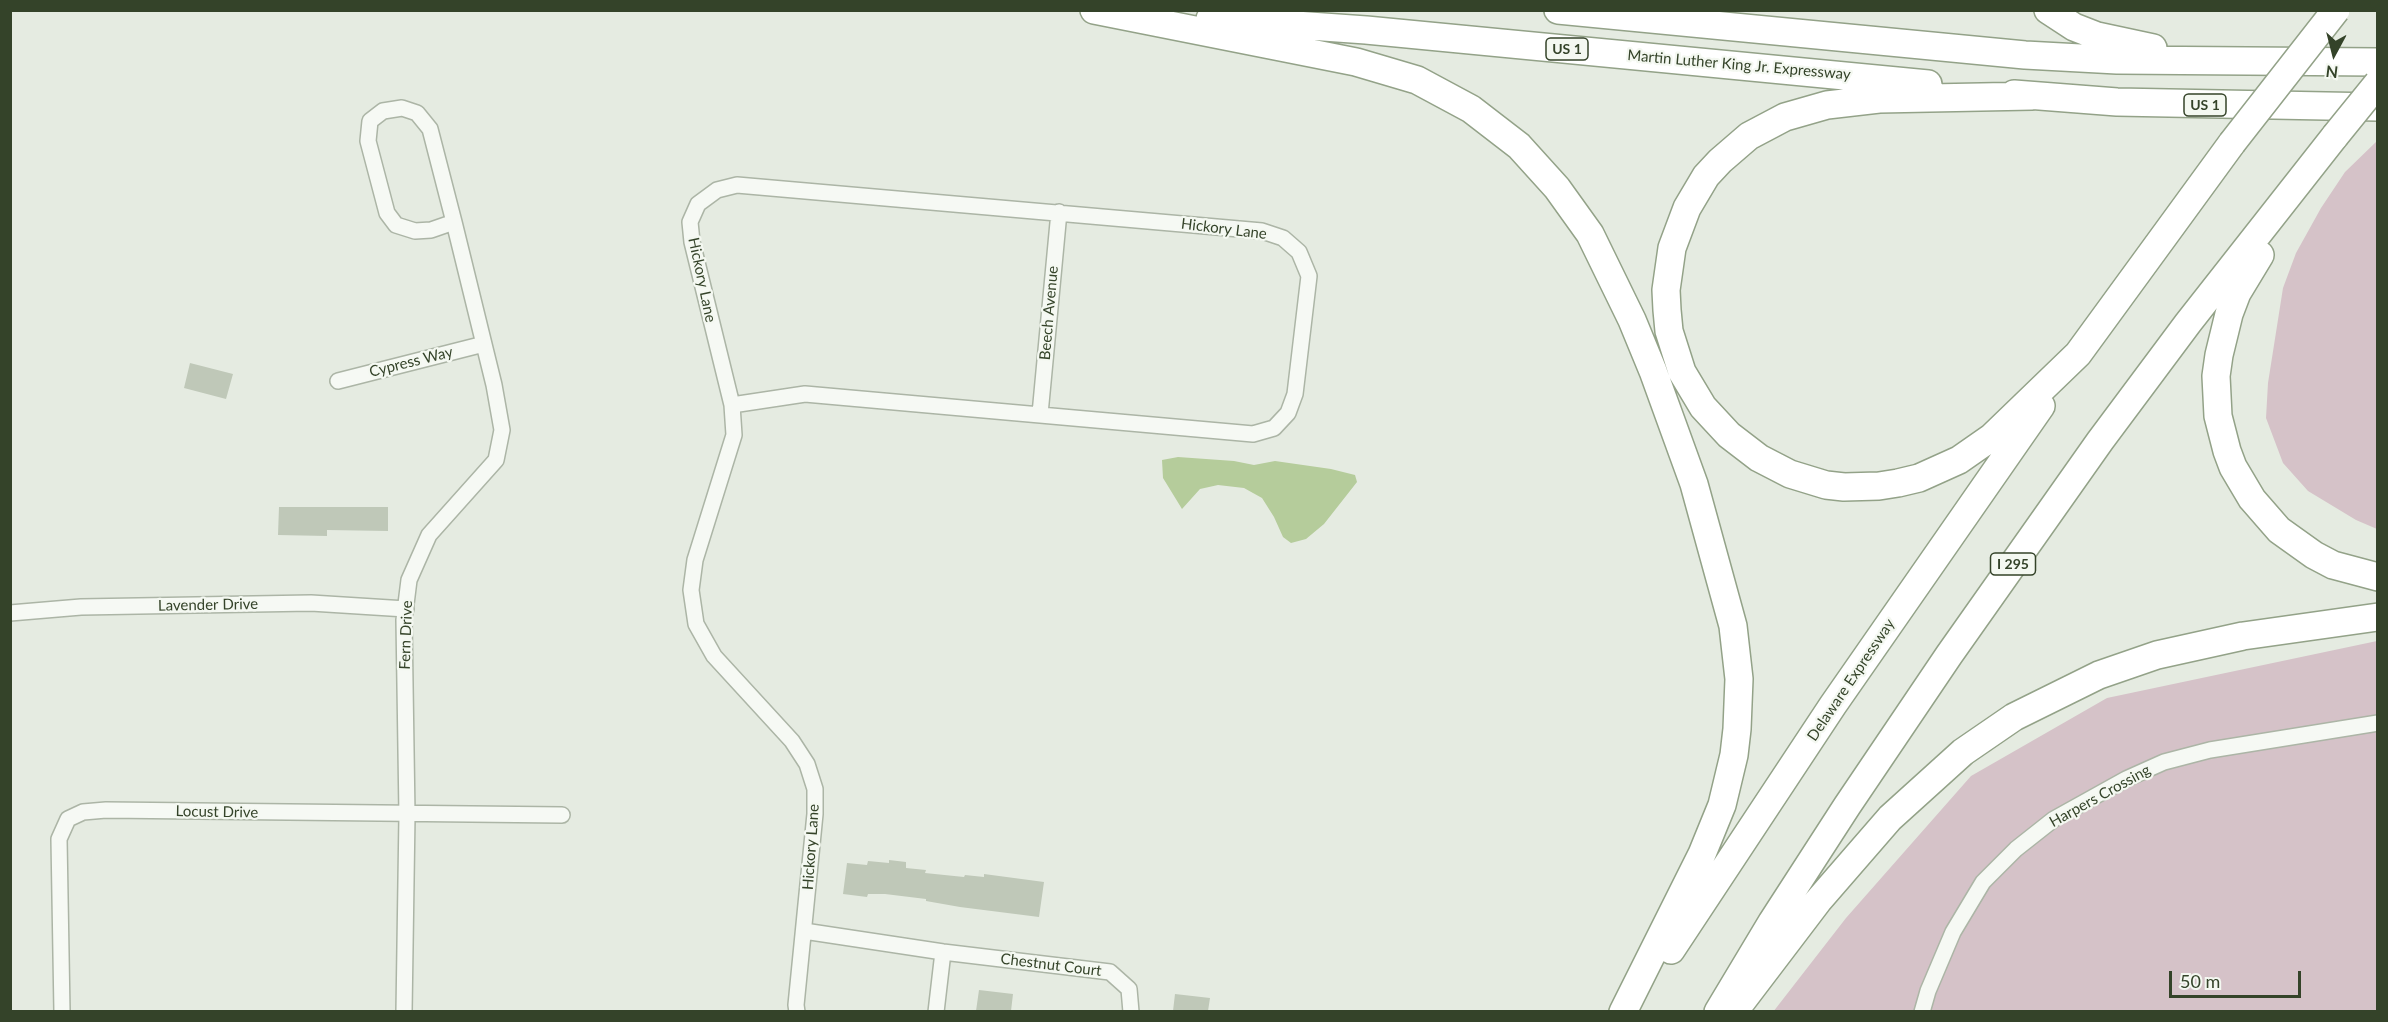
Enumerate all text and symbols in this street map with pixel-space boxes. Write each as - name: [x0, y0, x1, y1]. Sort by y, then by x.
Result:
- north arrow: [2304, 24, 2364, 84]
- road number: US 1: [1546, 38, 1588, 60]
- street label: Martin Luther King Jr. Expressway: [1627, 46, 1851, 84]
- text: N: [2324, 62, 2339, 83]
- road number: US 1: [2184, 94, 2226, 116]
- street label: Hickory Lane: [1180, 215, 1268, 243]
- street label: Hickory Lane: [684, 236, 720, 324]
- street label: Beech Avenue: [1036, 265, 1062, 361]
- street label: Cypress Way: [367, 343, 455, 381]
- road number: I 295: [1990, 553, 2036, 575]
- street label: Lavender Drive: [158, 595, 258, 615]
- street label: Fern Drive: [396, 600, 416, 670]
- street label: Delaware Expressway: [1803, 615, 1899, 745]
- street label: Harpers Crossing: [2046, 761, 2154, 831]
- street label: Locust Drive: [176, 802, 258, 822]
- street label: Hickory Lane: [799, 803, 823, 891]
- street label: Chestnut Court: [999, 950, 1103, 980]
- scale bar: [2172, 959, 2304, 997]
- text: 50 m: [2180, 970, 2220, 992]

